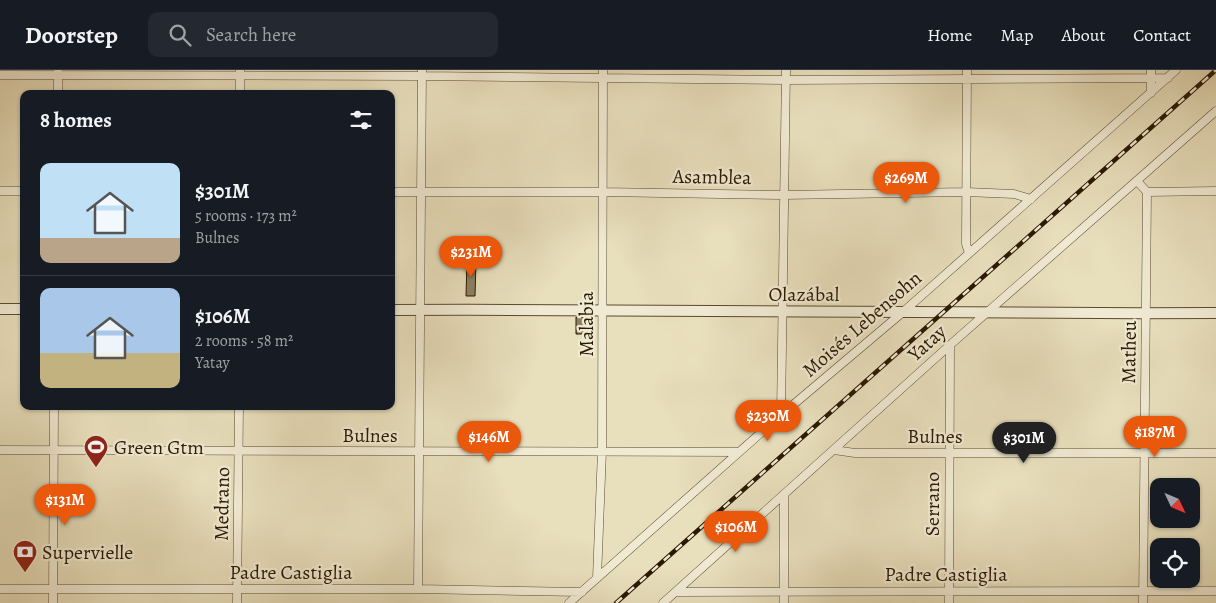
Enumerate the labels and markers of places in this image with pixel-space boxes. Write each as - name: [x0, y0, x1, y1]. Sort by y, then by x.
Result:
- pin: $269M: [871, 162, 941, 204]
- pin: $231M: [436, 236, 506, 278]
- pin: $230M: [733, 400, 803, 442]
- pin: $187M: [1120, 416, 1190, 458]
- pin: $146M: [454, 420, 524, 463]
- pin: $301M: [989, 422, 1059, 464]
- sports icon: Green Gtm: [83, 434, 109, 468]
- place label: Green Gtm: [114, 434, 204, 461]
- pin: $131M: [30, 484, 100, 526]
- pin: $106M: [701, 510, 771, 553]
- bank icon: Supervielle: [12, 539, 38, 573]
- place label: Supervielle: [42, 539, 133, 566]

